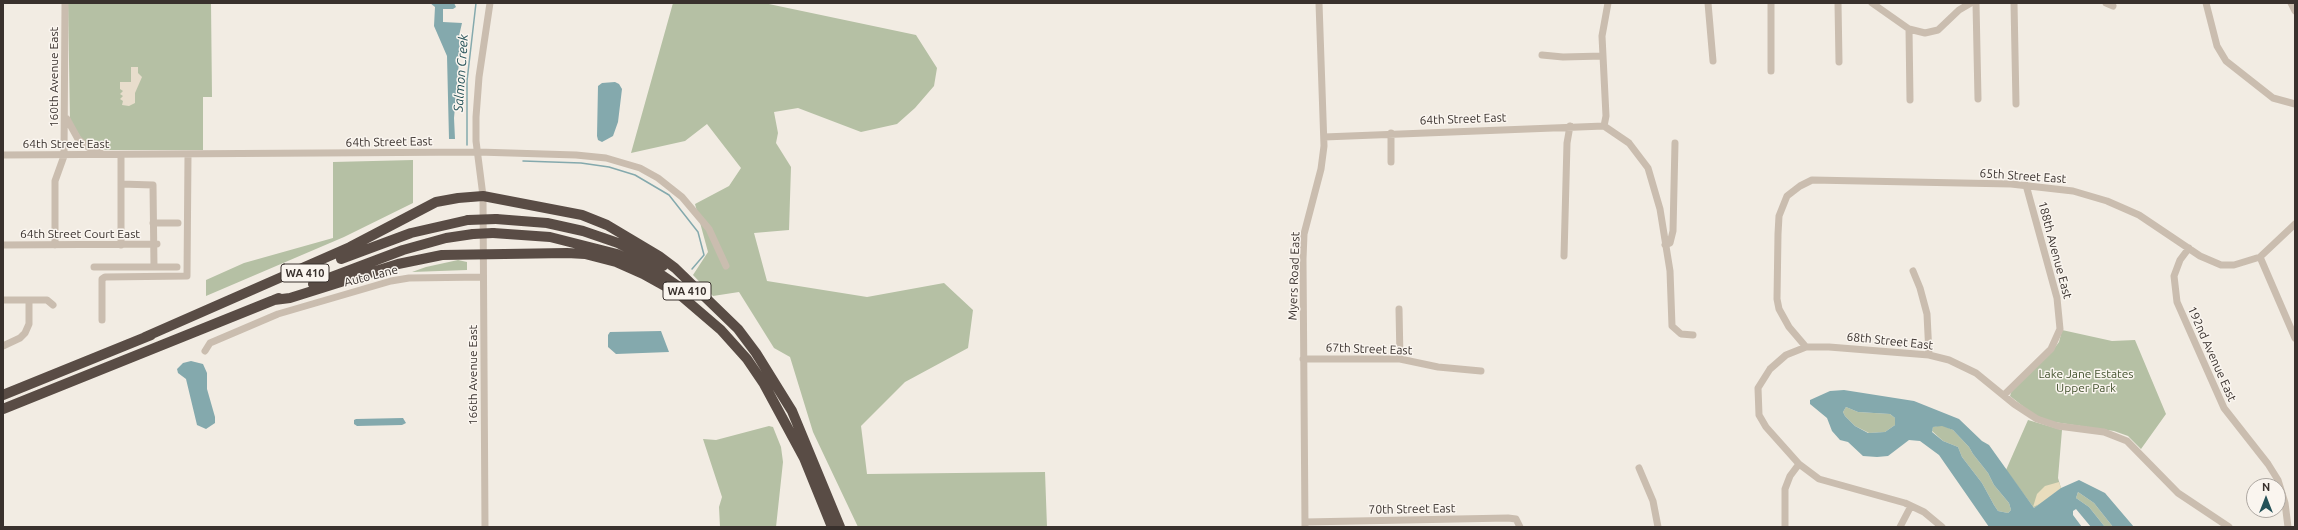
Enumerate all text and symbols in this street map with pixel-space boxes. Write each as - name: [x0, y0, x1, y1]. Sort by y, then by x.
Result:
- street label: 160th Avenue East: [47, 27, 61, 127]
- water label: Salmon Creek: [450, 33, 472, 113]
- street label: 64th Street East: [1419, 110, 1507, 128]
- street label: 64th Street East: [345, 134, 433, 150]
- street label: 64th Street East: [23, 137, 109, 151]
- street label: 65th Street East: [1979, 166, 2067, 186]
- street label: 188th Avenue East: [2035, 200, 2075, 300]
- street label: 64th Street Court East: [20, 227, 140, 241]
- street label: Myers Road East: [1285, 232, 1303, 320]
- street label: Auto Lane: [343, 262, 399, 290]
- road number: WA 410: [281, 264, 329, 282]
- road number: WA 410: [663, 282, 711, 300]
- street label: 192nd Avenue East: [2184, 304, 2240, 404]
- street label: 166th Avenue East: [466, 325, 480, 425]
- street label: 68th Street East: [1846, 329, 1934, 353]
- street label: 67th Street East: [1325, 340, 1413, 358]
- park label: Lake Jane Estates Upper Park: [2038, 367, 2134, 395]
- north arrow: [2246, 478, 2286, 518]
- text: N: [2262, 481, 2270, 493]
- street label: 70th Street East: [1368, 501, 1456, 517]

